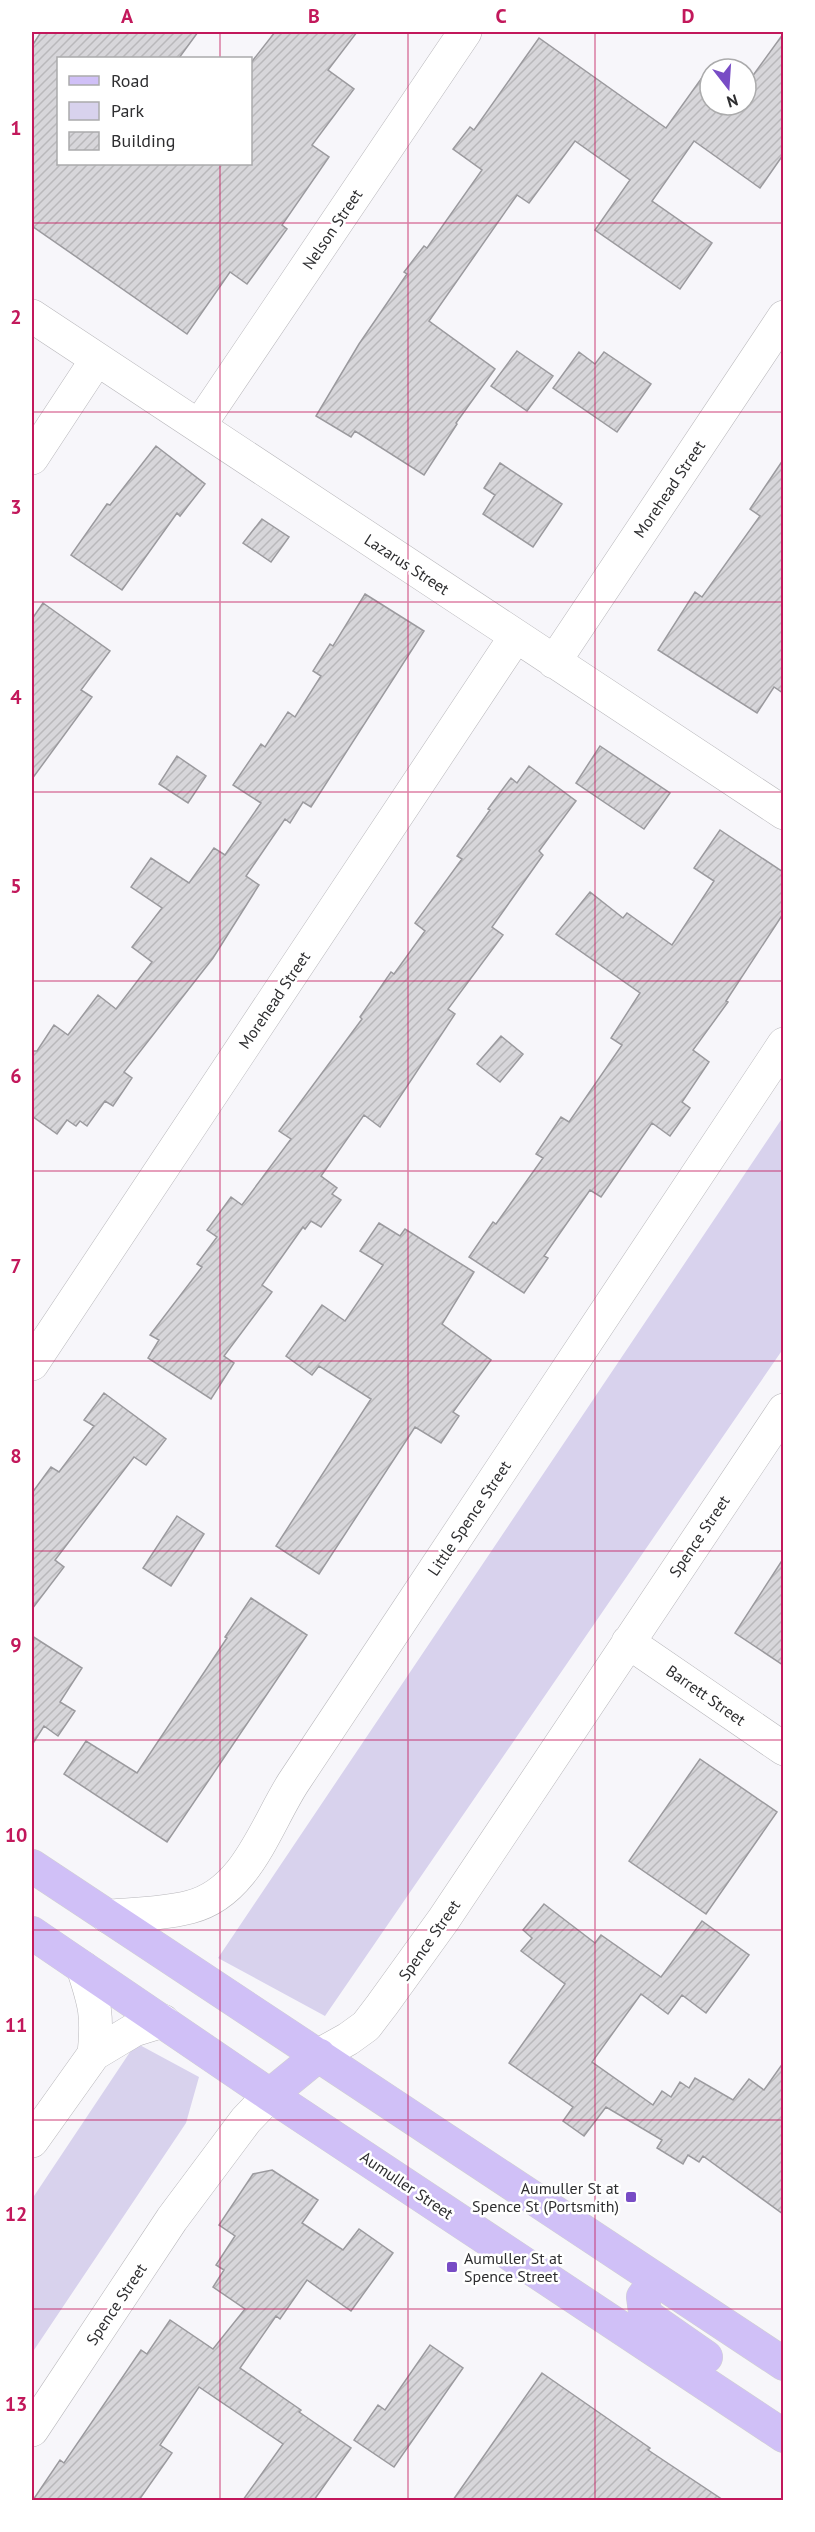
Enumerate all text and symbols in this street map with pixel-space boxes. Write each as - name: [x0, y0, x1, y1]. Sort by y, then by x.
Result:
- text: A: [121, 3, 134, 29]
- text: B: [308, 3, 320, 29]
- text: C: [495, 3, 507, 29]
- text: D: [682, 3, 695, 29]
- legend: [57, 57, 252, 165]
- north arrow: [698, 57, 758, 117]
- text: Road: [111, 69, 149, 92]
- text: N: [724, 90, 740, 112]
- text: Park: [111, 99, 144, 122]
- text: 1: [10, 115, 22, 141]
- text: Building: [111, 129, 175, 152]
- street label: Nelson Street: [298, 184, 367, 273]
- text: 2: [10, 304, 22, 330]
- street label: Morehead Street: [629, 436, 709, 542]
- text: 3: [10, 494, 22, 520]
- street label: Lazarus Street: [361, 529, 454, 599]
- text: 4: [10, 684, 22, 710]
- text: 5: [10, 873, 22, 899]
- street label: Morehead Street: [234, 947, 314, 1053]
- text: 6: [10, 1063, 22, 1089]
- text: 7: [10, 1253, 22, 1279]
- text: 8: [10, 1443, 22, 1469]
- street label: Little Spence Street: [423, 1456, 515, 1579]
- street label: Spence Street: [664, 1491, 734, 1581]
- text: 9: [10, 1632, 22, 1658]
- street label: Barrett Street: [662, 1660, 750, 1730]
- text: 10: [5, 1822, 27, 1848]
- street label: Spence Street: [394, 1895, 465, 1984]
- text: 11: [5, 2012, 27, 2038]
- street label: Aumuller Street: [357, 2147, 458, 2224]
- place label: Aumuller St at Spence St (Portsmith): [472, 2178, 620, 2216]
- marker: Aumuller St at Spence St (Portsmith): [624, 2190, 638, 2204]
- text: 12: [5, 2201, 27, 2227]
- place label: Aumuller St at Spence Street: [464, 2248, 563, 2286]
- street label: Spence Street: [81, 2259, 151, 2349]
- marker: Aumuller St at Spence Street: [445, 2260, 459, 2274]
- text: 13: [5, 2391, 27, 2417]

